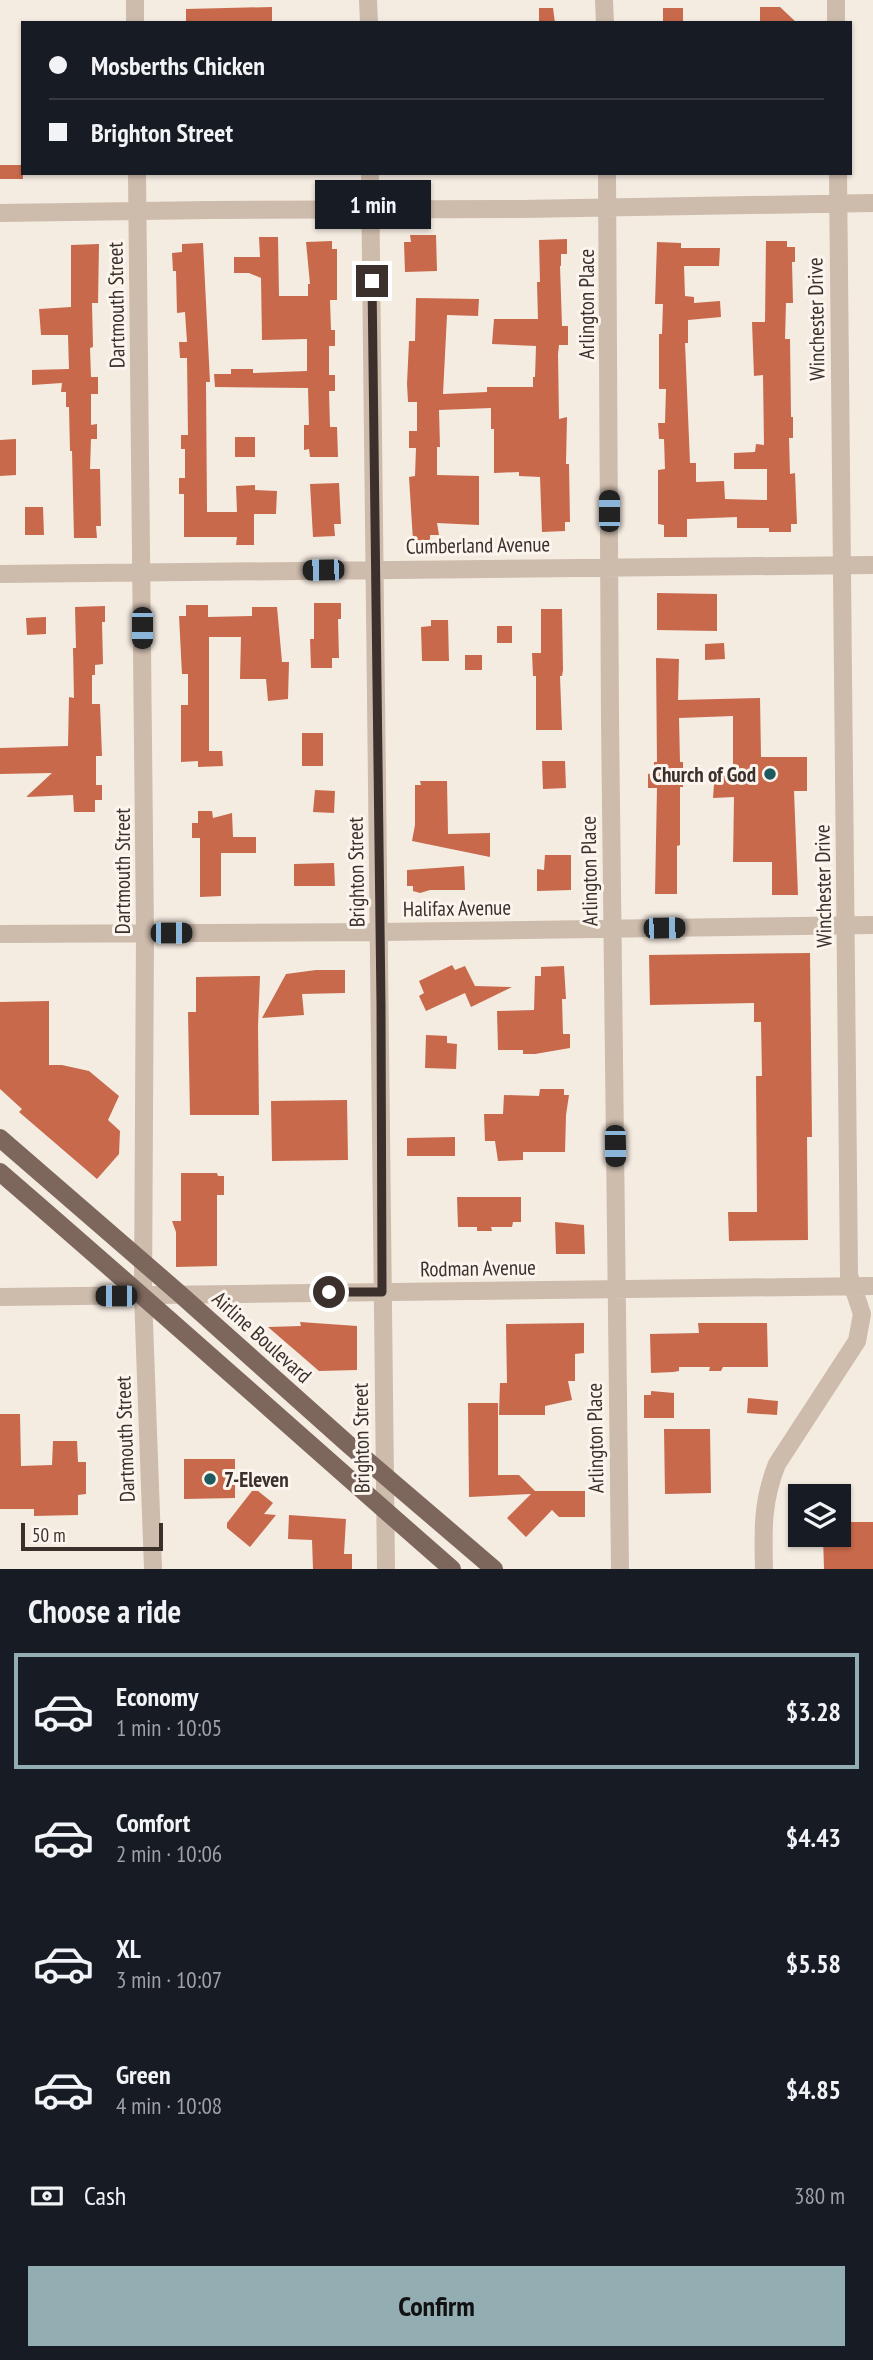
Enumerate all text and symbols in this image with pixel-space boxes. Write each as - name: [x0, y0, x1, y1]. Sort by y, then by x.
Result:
- text: Mosberths Chicken: [91, 49, 265, 82]
- text: Brighton Street: [91, 116, 233, 149]
- callout: 1 min: [314, 180, 430, 229]
- text: 1 min: [350, 190, 396, 219]
- street label: Dartmouth Street: [101, 241, 131, 368]
- street label: Arlington Place: [573, 249, 600, 359]
- street label: Winchester Drive: [801, 257, 831, 381]
- route end: [356, 265, 388, 297]
- car: [599, 490, 620, 532]
- street label: Cumberland Avenue: [406, 530, 550, 560]
- car: [302, 559, 345, 581]
- car: [132, 607, 153, 649]
- place label: Church of God: [652, 761, 756, 788]
- marker: Church of God: [762, 766, 778, 782]
- street label: Dartmouth Street: [109, 808, 136, 934]
- street label: Brighton Street: [342, 816, 370, 927]
- street label: Arlington Place: [575, 816, 603, 926]
- street label: Winchester Drive: [808, 824, 838, 948]
- street label: Halifax Avenue: [403, 894, 511, 922]
- car: [643, 917, 686, 939]
- car: [151, 923, 193, 944]
- car: [605, 1125, 626, 1167]
- street label: Rodman Avenue: [420, 1253, 536, 1283]
- route start: [313, 1276, 345, 1308]
- street label: Airline Boulevard: [207, 1285, 317, 1389]
- car: [96, 1286, 138, 1307]
- street label: Dartmouth Street: [109, 1375, 141, 1503]
- street label: Brighton Street: [347, 1382, 375, 1493]
- street label: Arlington Place: [581, 1383, 609, 1493]
- place label: 7-Eleven: [224, 1466, 289, 1493]
- marker: 7-Eleven: [202, 1471, 218, 1487]
- map controls: [788, 1484, 851, 1547]
- button: layers: [788, 1484, 851, 1547]
- scale bar: [21, 1520, 163, 1552]
- text: 50 m: [32, 1523, 66, 1547]
- text: Choose a ride: [28, 1590, 181, 1632]
- icon: car: [32, 1680, 95, 1743]
- text: Economy: [116, 1680, 198, 1713]
- text: $3.28: [786, 1695, 841, 1728]
- text: 1 min · 10:05: [116, 1713, 222, 1742]
- icon: car: [32, 1806, 95, 1869]
- text: Comfort: [116, 1806, 190, 1839]
- text: $4.43: [786, 1821, 841, 1854]
- text: 2 min · 10:06: [116, 1839, 222, 1868]
- icon: car: [32, 1932, 95, 1995]
- text: XL: [116, 1932, 141, 1965]
- text: $5.58: [786, 1947, 841, 1980]
- text: 3 min · 10:07: [116, 1965, 222, 1994]
- icon: car: [32, 2058, 95, 2121]
- text: Green: [116, 2058, 171, 2091]
- text: $4.85: [786, 2073, 841, 2106]
- text: 4 min · 10:08: [116, 2091, 222, 2120]
- icon: cash: [28, 2177, 66, 2215]
- text: Cash: [84, 2179, 126, 2212]
- text: 380 m: [794, 2181, 845, 2210]
- button: Confirm: [28, 2266, 845, 2346]

